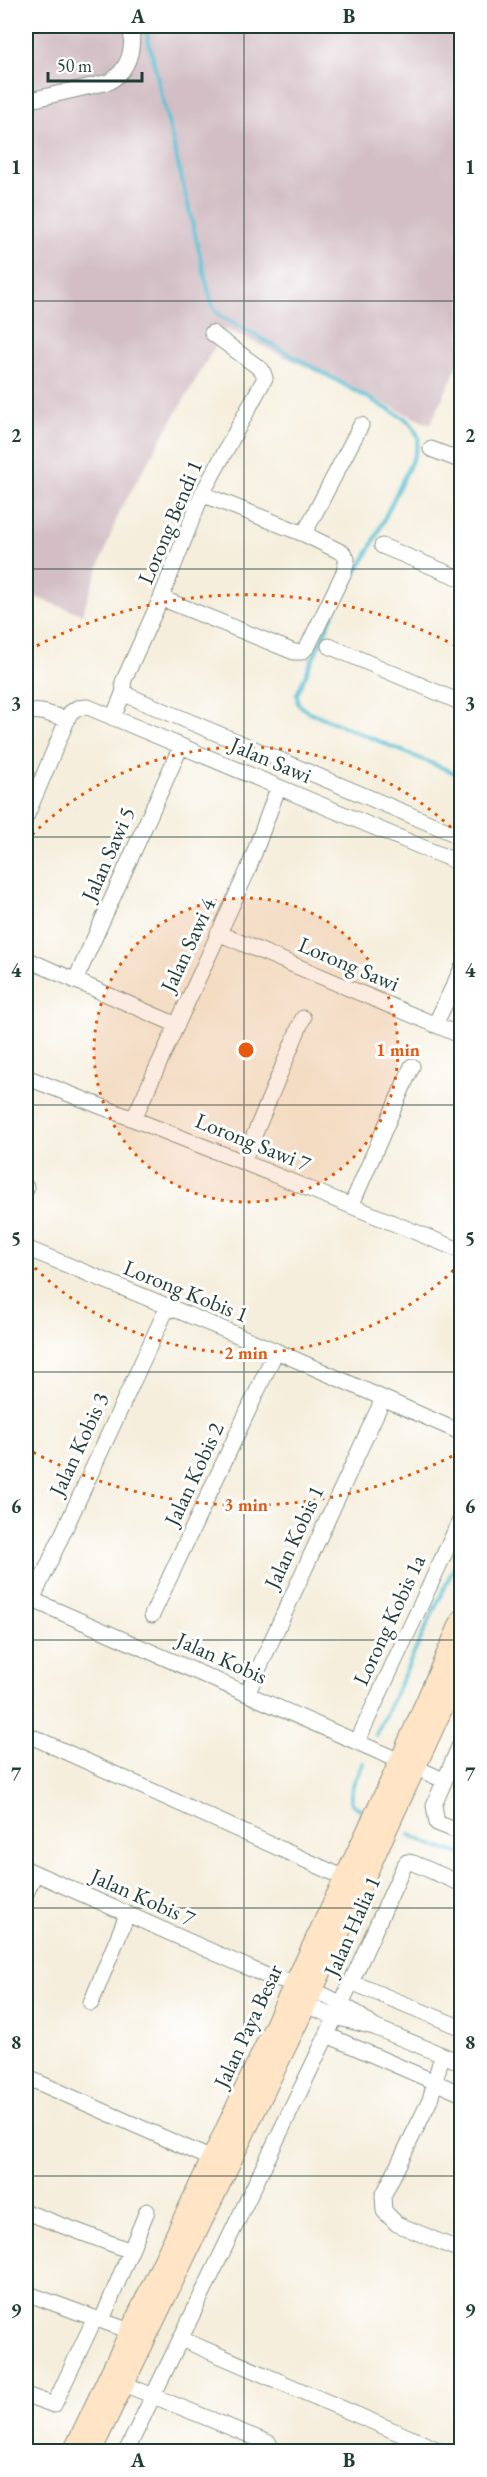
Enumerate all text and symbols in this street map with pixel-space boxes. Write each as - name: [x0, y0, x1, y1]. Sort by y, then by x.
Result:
- text: A: [130, 3, 146, 29]
- text: B: [343, 3, 355, 29]
- scale bar: [48, 45, 142, 83]
- text: 50 m: [57, 54, 92, 77]
- text: 1: [11, 154, 21, 180]
- text: 1: [465, 154, 475, 180]
- text: 2: [11, 422, 22, 448]
- text: 2: [465, 422, 476, 448]
- street label: Lorong Bendi 1: [131, 456, 209, 588]
- text: 3: [11, 690, 21, 716]
- text: 3: [465, 690, 475, 716]
- street label: Jalan Sawi: [224, 729, 316, 790]
- street label: Jalan Sawi 5: [74, 802, 142, 908]
- street label: Jalan Sawi 4: [153, 893, 223, 998]
- street label: Lorong Sawi: [294, 930, 404, 998]
- text: 4: [11, 957, 22, 983]
- text: 4: [465, 957, 476, 983]
- text: 1 min: [376, 1038, 420, 1061]
- centre of rings: [236, 1040, 256, 1060]
- street label: Lorong Sawi 7: [191, 1106, 315, 1178]
- text: 5: [11, 1225, 21, 1251]
- text: 5: [465, 1225, 475, 1251]
- street label: Lorong Kobis 1: [119, 1253, 253, 1329]
- text: 2 min: [224, 1341, 268, 1364]
- street label: Jalan Kobis 3: [42, 1388, 116, 1502]
- street label: Jalan Kobis 2: [157, 1417, 231, 1532]
- street label: Jalan Kobis 1: [257, 1481, 331, 1595]
- text: 6: [11, 1493, 22, 1519]
- text: 3 min: [224, 1493, 268, 1516]
- text: 6: [465, 1493, 476, 1519]
- street label: Lorong Kobis 1a: [346, 1550, 432, 1690]
- street label: Jalan Kobis: [170, 1624, 272, 1691]
- text: 7: [11, 1761, 22, 1787]
- text: 7: [465, 1761, 476, 1787]
- street label: Jalan Kobis 7: [85, 1860, 200, 1933]
- street label: Jalan Halia 1: [316, 1871, 387, 1983]
- street label: Jalan Paya Besar: [206, 1959, 290, 2094]
- text: 8: [11, 2029, 21, 2055]
- text: 8: [465, 2029, 475, 2055]
- text: 9: [11, 2297, 22, 2323]
- text: 9: [465, 2297, 476, 2323]
- text: A: [130, 2447, 146, 2473]
- text: B: [343, 2447, 355, 2473]

